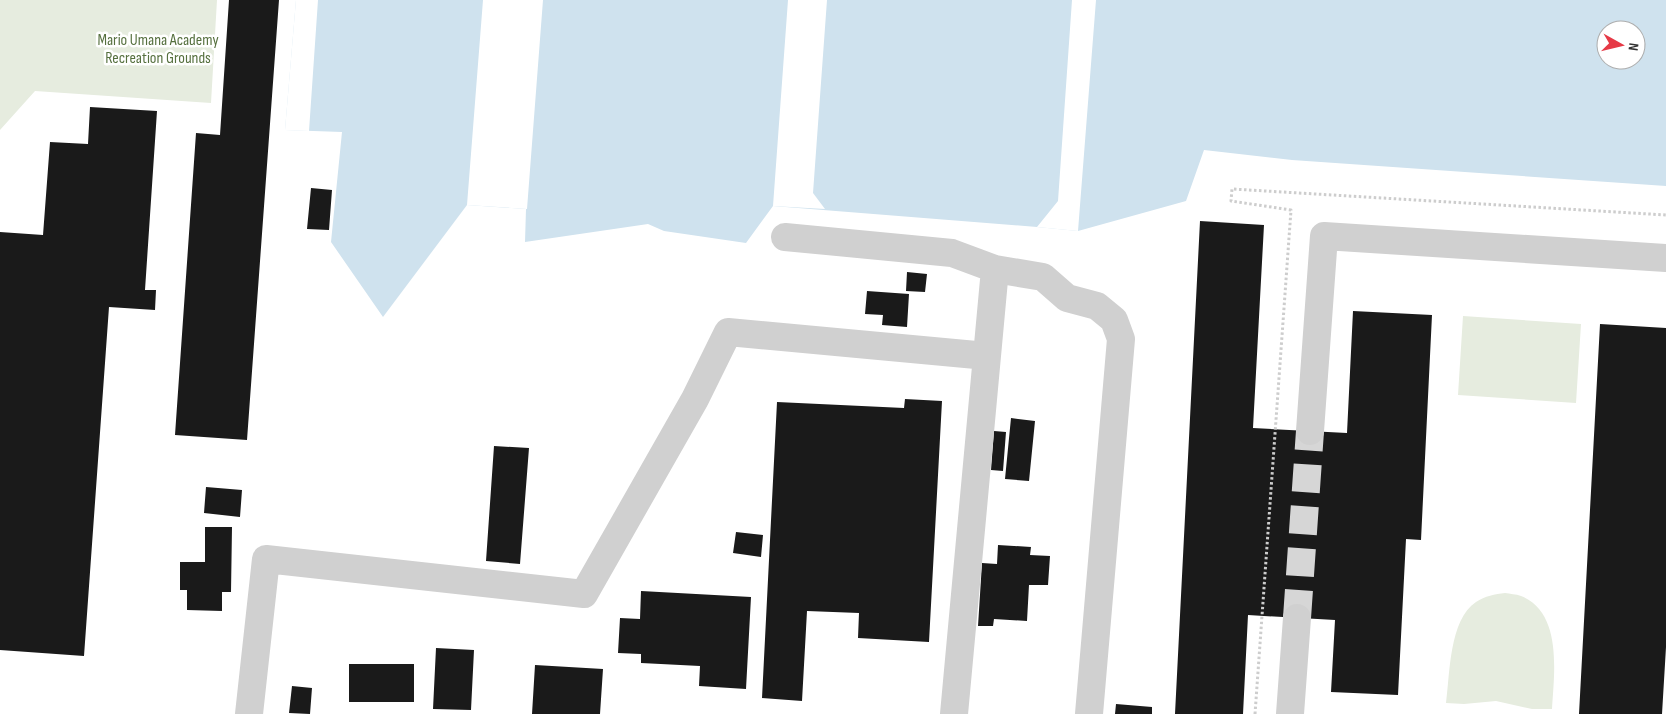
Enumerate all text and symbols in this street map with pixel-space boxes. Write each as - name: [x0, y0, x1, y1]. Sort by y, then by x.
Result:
- north arrow: [1596, 20, 1646, 70]
- park label: Mario Umana Academy Recreation Grounds: [97, 31, 219, 68]
- text: N: [1624, 42, 1642, 52]

